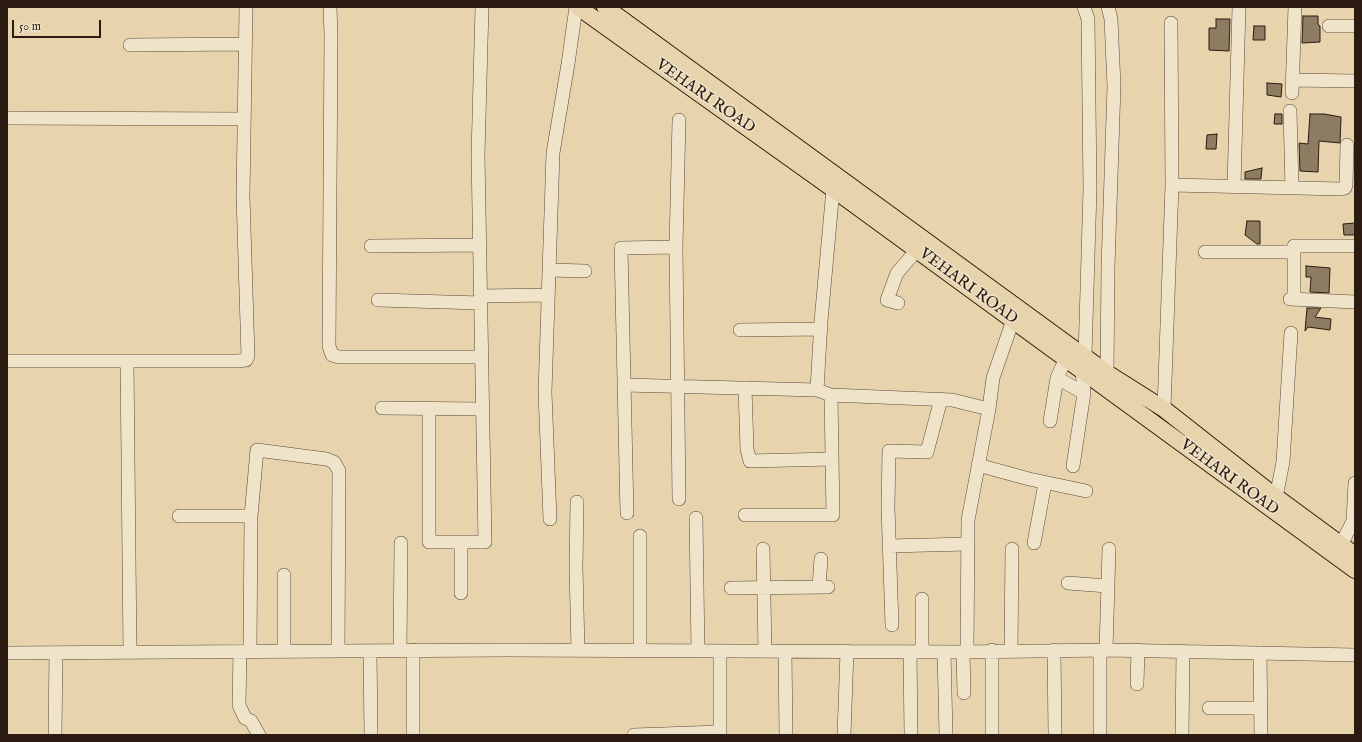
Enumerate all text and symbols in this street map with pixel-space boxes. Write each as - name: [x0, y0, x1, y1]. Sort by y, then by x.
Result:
- scale bar: [14, 12, 103, 38]
- text: 50 m: [19, 19, 41, 34]
- street label: VEHARI ROAD: [652, 56, 758, 138]
- street label: VEHARI ROAD: [915, 245, 1021, 329]
- street label: VEHARI ROAD: [1176, 436, 1282, 520]

